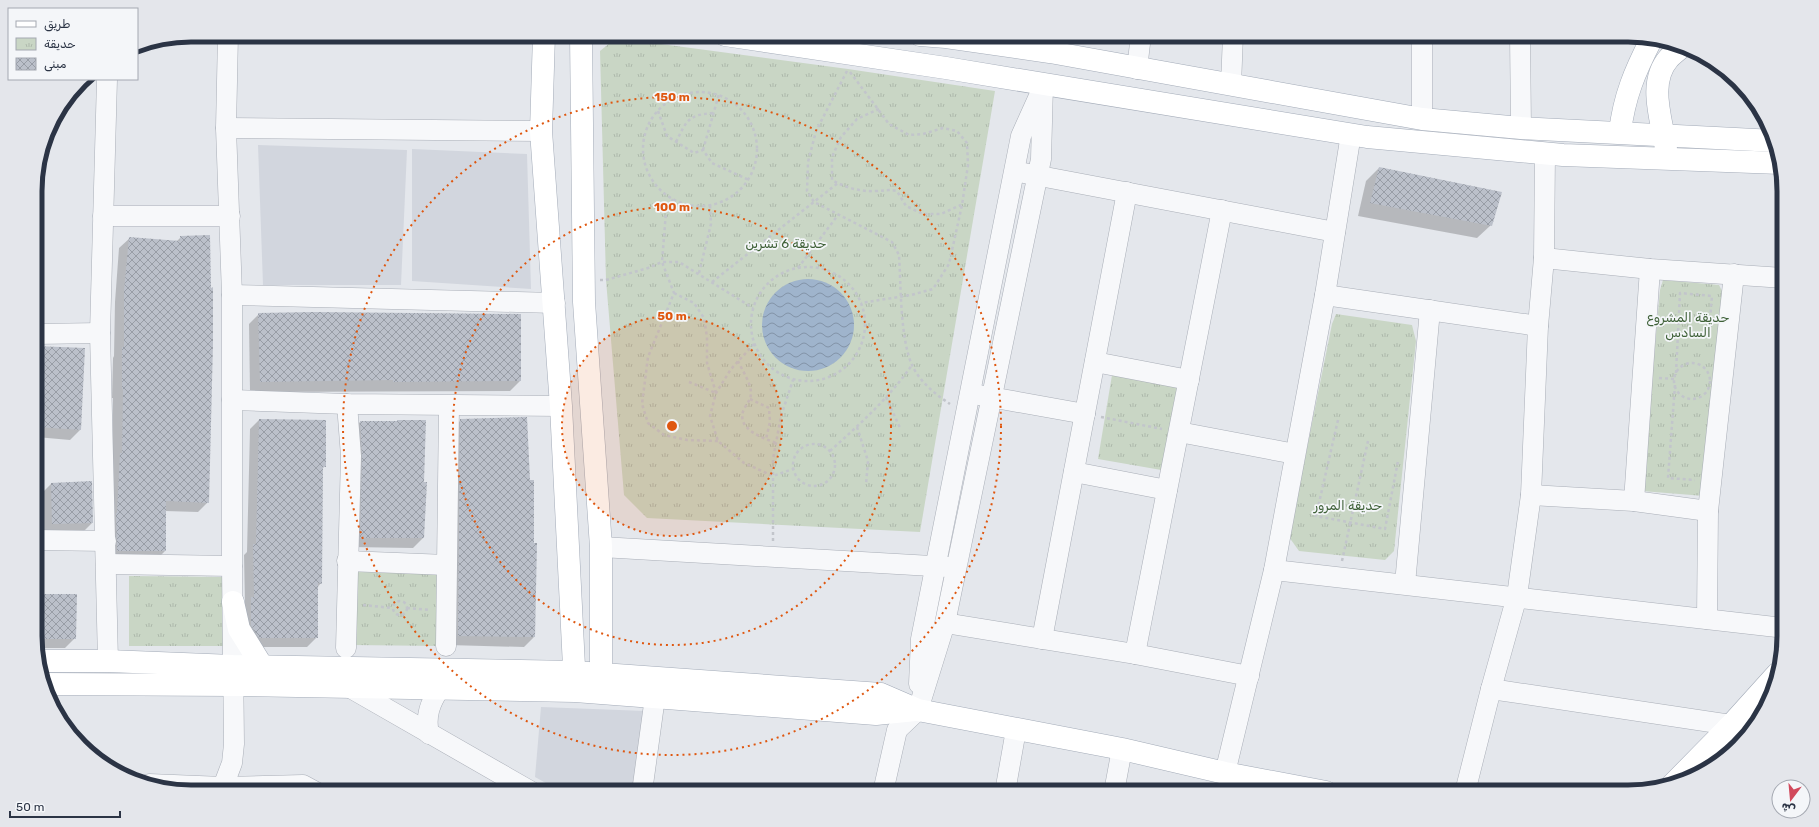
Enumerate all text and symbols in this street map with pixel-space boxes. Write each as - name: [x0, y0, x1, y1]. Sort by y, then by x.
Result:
- legend: [8, 8, 138, 80]
- text: طريق: [44, 17, 70, 32]
- text: حديقة: [44, 37, 76, 51]
- text: مبنى: [44, 57, 67, 72]
- text: 150 m: [654, 90, 690, 104]
- text: 100 m: [654, 200, 690, 214]
- park label: حديقة 6 تشرين: [746, 236, 826, 252]
- text: 50 m: [657, 309, 687, 323]
- park label: حديقة المشروع السادس: [1647, 310, 1729, 341]
- centre of rings: [665, 419, 679, 433]
- park label: حديقة المرور: [1313, 498, 1382, 514]
- north arrow: [1771, 779, 1811, 819]
- scale bar: [10, 793, 120, 819]
- text: 50 m: [16, 800, 44, 814]
- text: ش: [1780, 800, 1797, 816]

